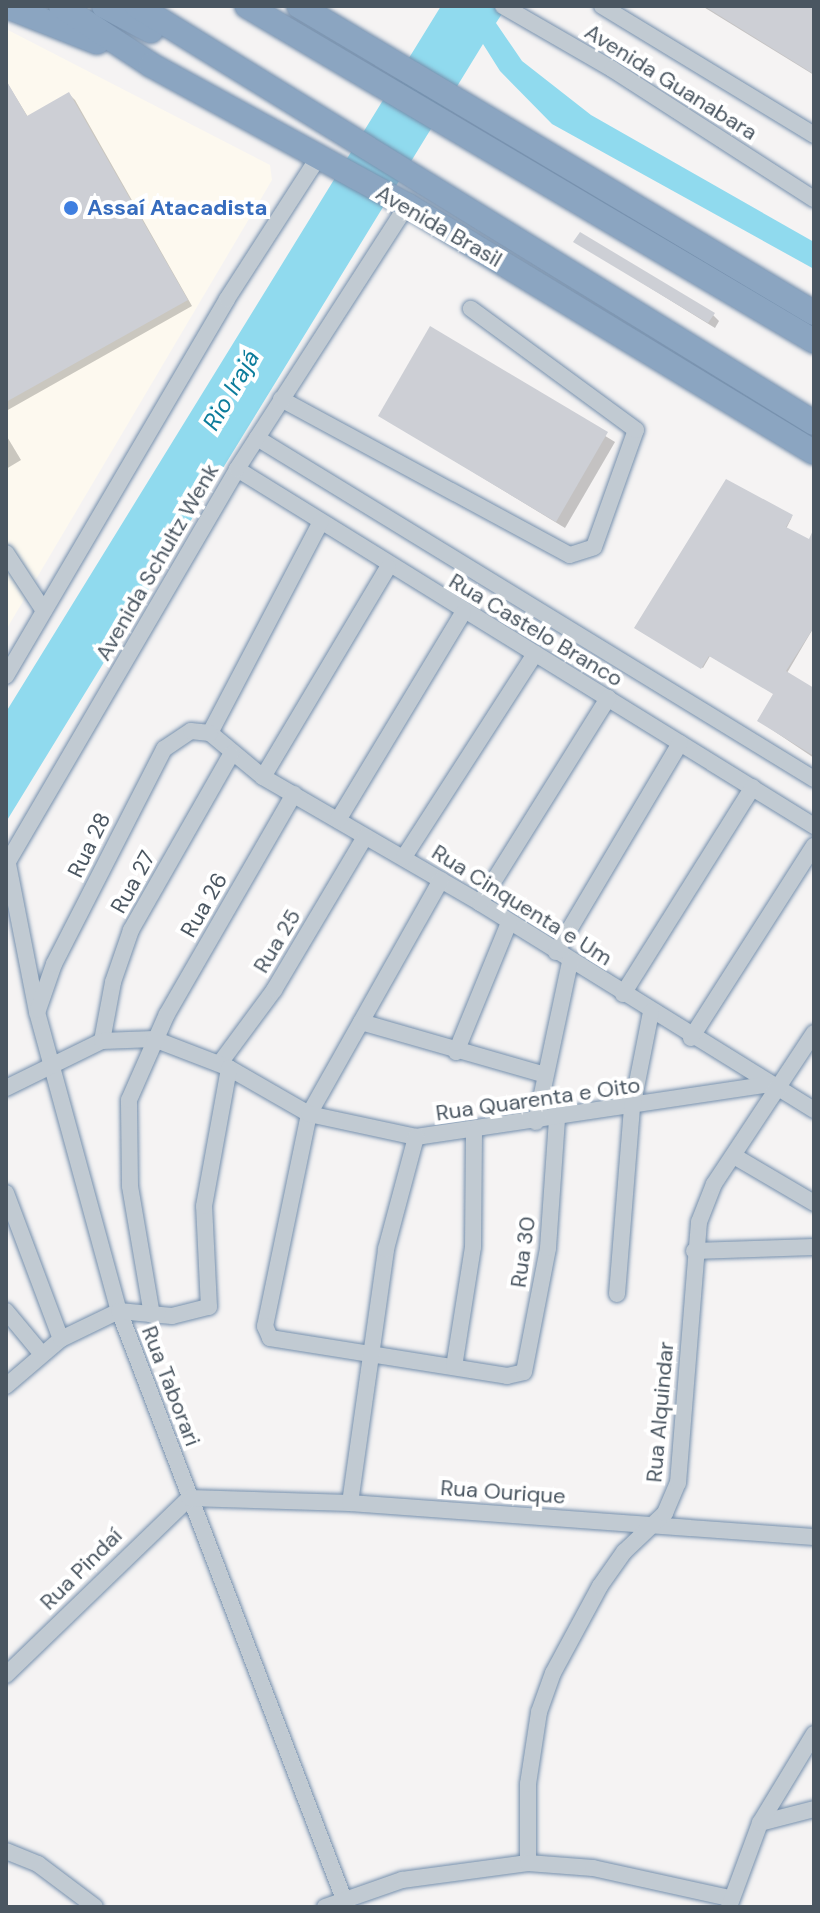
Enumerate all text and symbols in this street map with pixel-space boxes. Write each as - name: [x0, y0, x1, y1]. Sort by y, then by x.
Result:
- street label: Avenida Guanabara: [580, 18, 762, 146]
- street label: Avenida Brasil: [371, 179, 507, 273]
- place label: Assaí Atacadista: [87, 195, 267, 221]
- marker: Assaí Atacadista: [62, 199, 80, 217]
- water label: Rio Irajá: [196, 345, 266, 435]
- street label: Avenida Schultz Wenk: [90, 459, 224, 665]
- street label: Rua Castelo Branco: [444, 568, 628, 692]
- street label: Rua 28: [62, 808, 116, 882]
- street label: Rua Cinquenta e Um: [427, 839, 617, 971]
- street label: Rua 27: [105, 846, 161, 918]
- street label: Rua 26: [175, 868, 233, 942]
- street label: Rua 25: [248, 904, 306, 978]
- street label: Rua Quarenta e Oito: [434, 1072, 642, 1126]
- street label: Rua 30: [505, 1215, 541, 1289]
- street label: Rua Taborari: [136, 1322, 206, 1450]
- street label: Rua Alquindar: [641, 1341, 679, 1483]
- street label: Rua Ourique: [440, 1474, 566, 1510]
- street label: Rua Pindaí: [35, 1523, 127, 1615]

